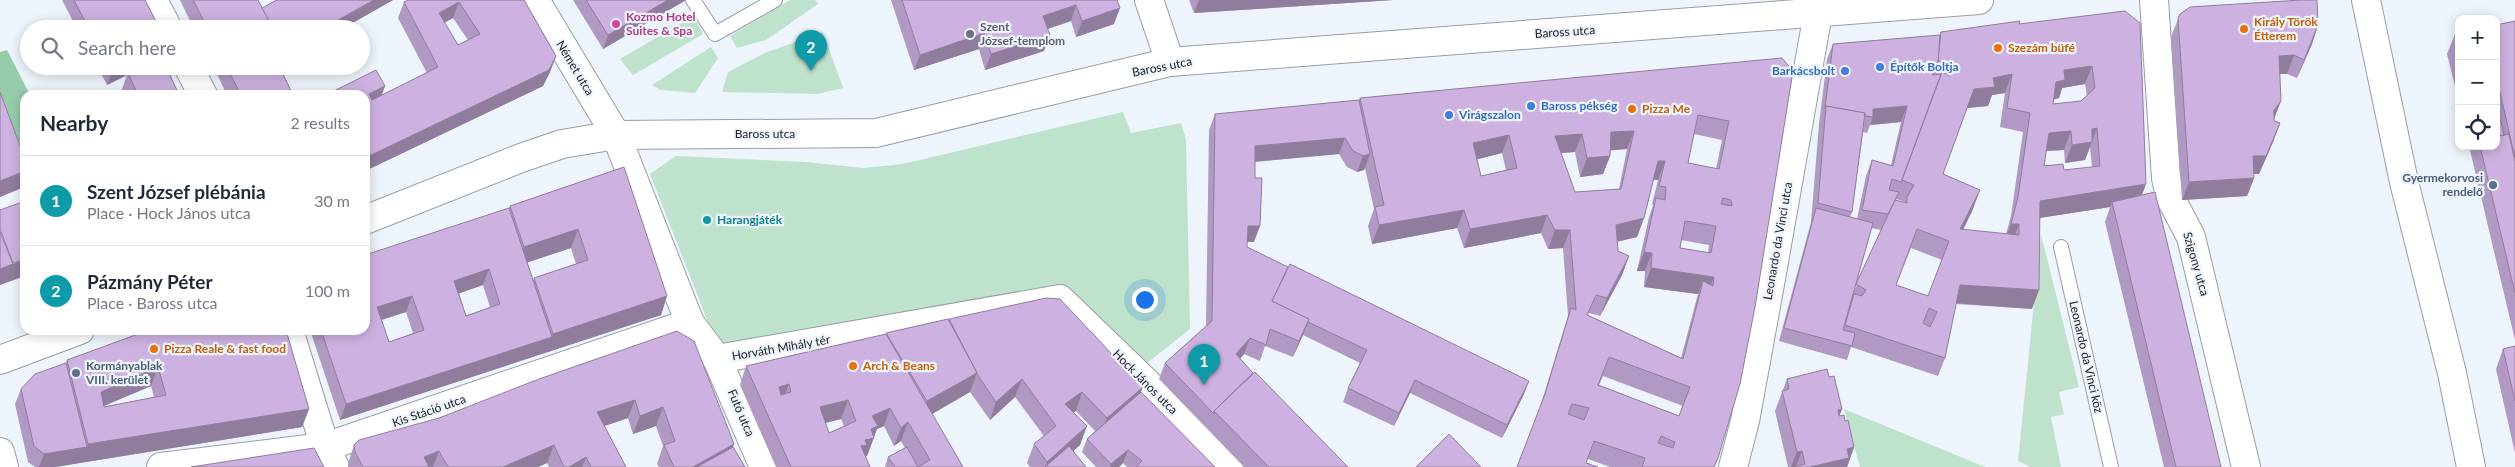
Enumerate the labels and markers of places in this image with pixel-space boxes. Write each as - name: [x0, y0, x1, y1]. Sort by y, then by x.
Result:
- place label: Kozmo Hotel Suites & Spa: [626, 9, 696, 38]
- place label: Király Török Étterem: [2254, 14, 2318, 43]
- marker: Kozmo Hotel Suites & Spa: [610, 18, 622, 30]
- place label: Szent József-templom: [980, 19, 1065, 48]
- marker: Király Török Étterem: [2238, 23, 2250, 35]
- marker: Szent József-templom: [964, 28, 976, 40]
- pin: 2: [795, 30, 827, 71]
- place label: Szezám büfé: [2008, 40, 2075, 55]
- marker: Szezám büfé: [1992, 42, 2004, 54]
- place label: Építők Boltja: [1890, 59, 1959, 74]
- marker: Építők Boltja: [1874, 61, 1886, 73]
- place label: Barkácsbolt: [1772, 63, 1836, 78]
- marker: Barkácsbolt: [1839, 65, 1851, 77]
- place label: Baross pékség: [1541, 98, 1618, 113]
- marker: Baross pékség: [1525, 100, 1537, 112]
- place label: Pizza Me: [1642, 101, 1691, 116]
- marker: Pizza Me: [1626, 103, 1638, 115]
- place label: Virágszalon: [1458, 107, 1521, 122]
- marker: Virágszalon: [1443, 109, 1455, 121]
- place label: Gyermekorvosi rendelő: [2402, 170, 2483, 199]
- marker: Gyermekorvosi rendelő: [2487, 179, 2499, 191]
- place label: Harangjáték: [717, 212, 783, 227]
- marker: Harangjáték: [701, 214, 713, 226]
- place label: Pizza Reale & fast food: [164, 341, 286, 356]
- marker: Pizza Reale & fast food: [148, 343, 160, 355]
- pin: 1: [1188, 344, 1220, 385]
- place label: Kormányablak VIII. kerület: [85, 358, 163, 387]
- place label: Arch & Beans: [862, 358, 935, 373]
- marker: Arch & Beans: [847, 360, 859, 372]
- marker: Kormányablak VIII. kerület: [70, 367, 82, 379]

